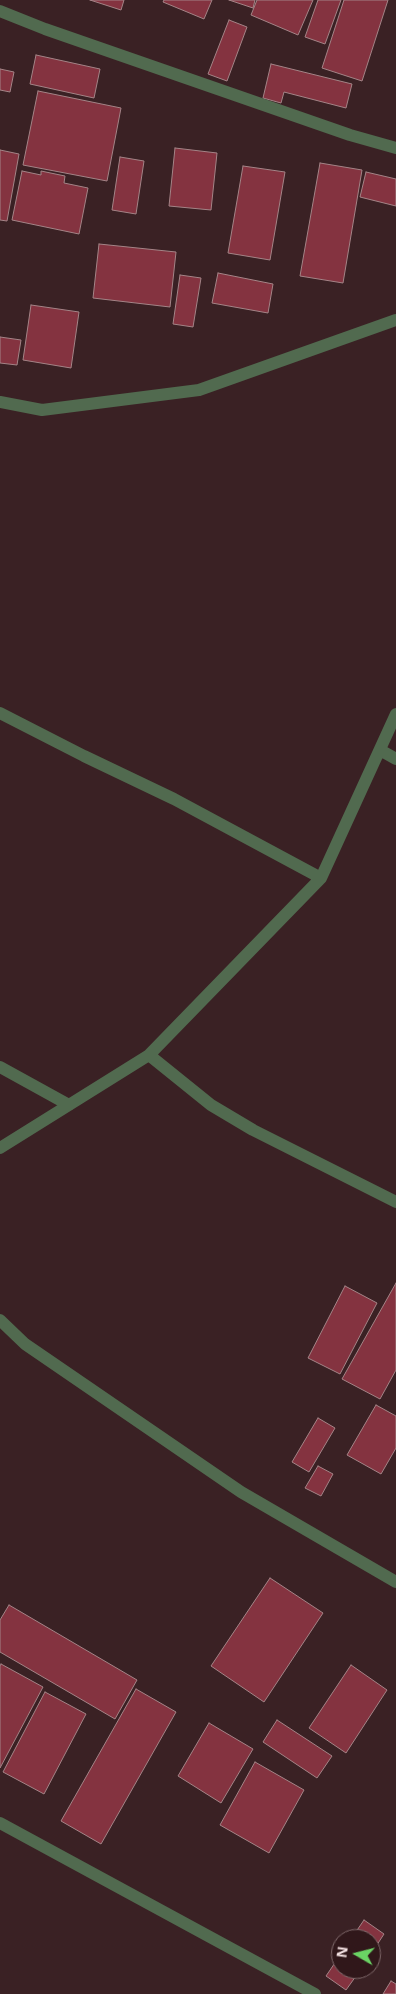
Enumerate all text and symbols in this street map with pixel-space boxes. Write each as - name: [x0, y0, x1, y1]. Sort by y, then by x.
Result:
- north arrow: [331, 1929, 381, 1979]
- text: N: [331, 1945, 352, 1959]

